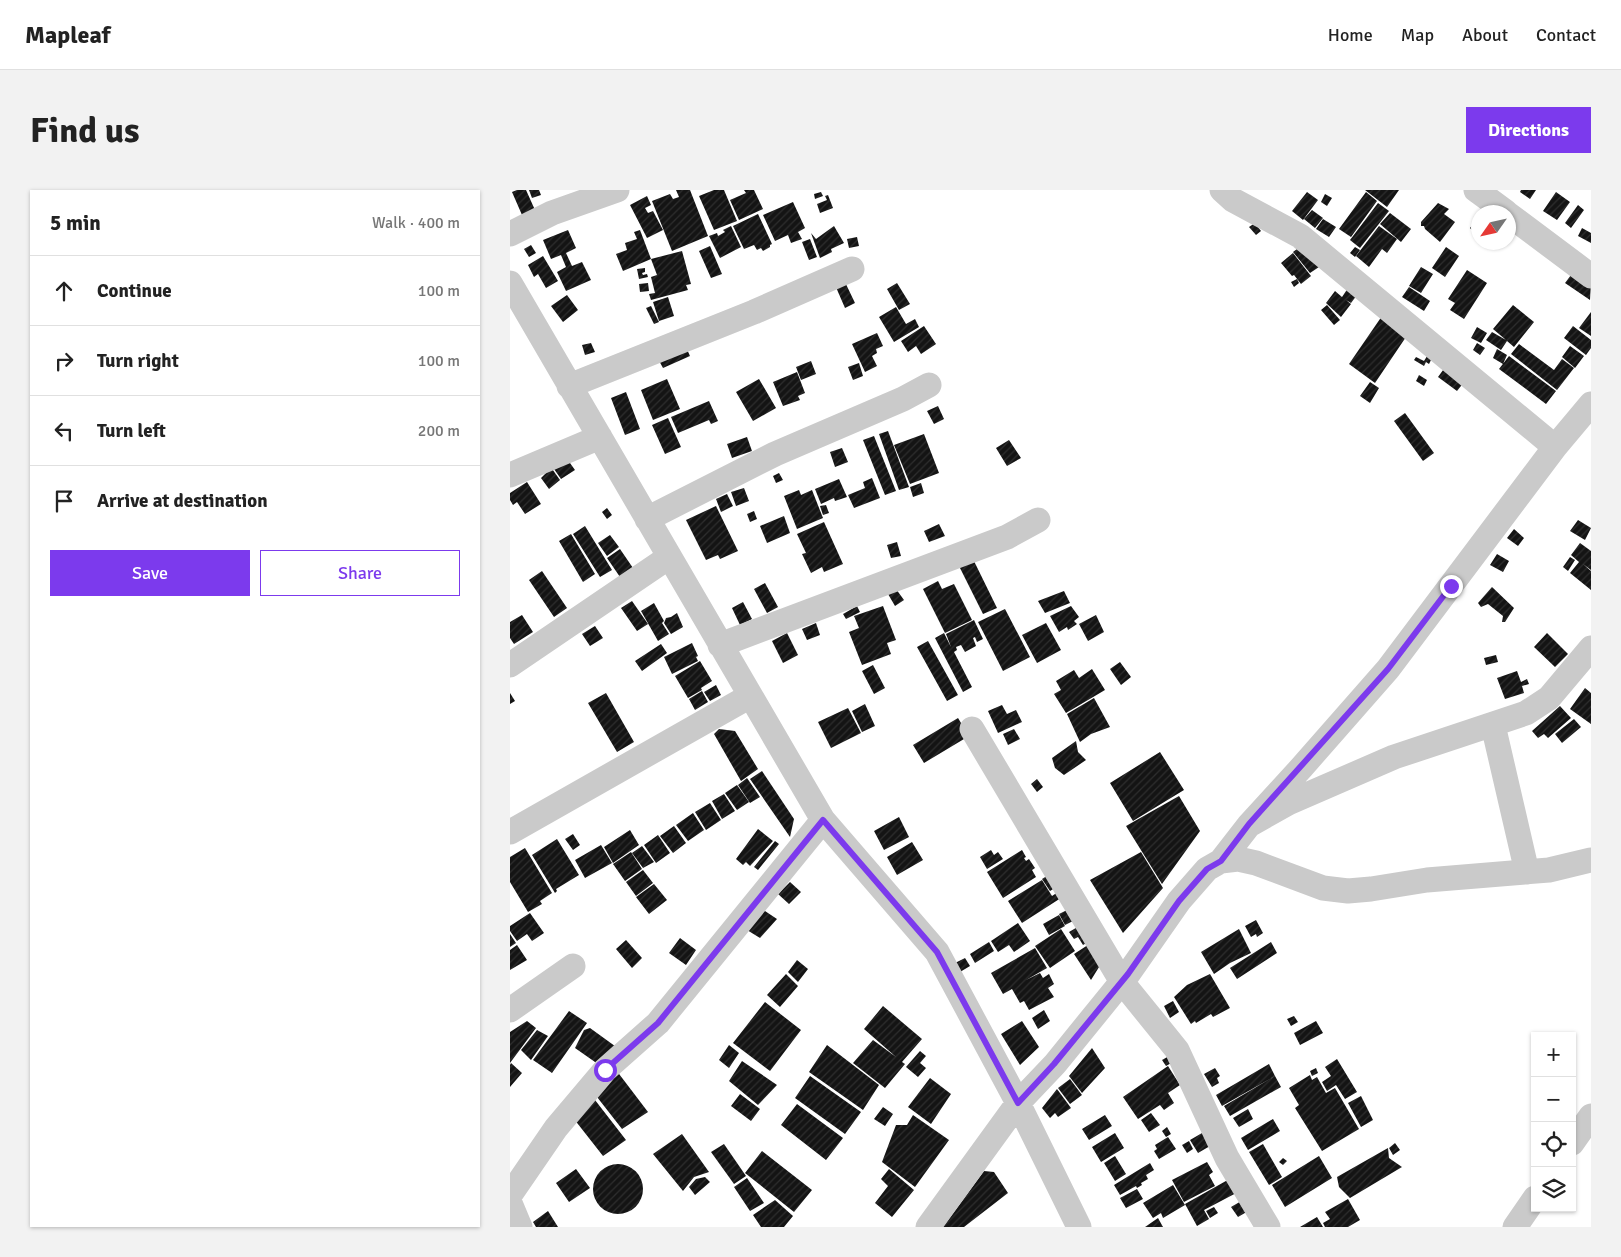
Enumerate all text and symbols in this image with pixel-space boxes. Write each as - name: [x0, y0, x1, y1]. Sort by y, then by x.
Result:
- text: Mapleaf: [25, 20, 110, 50]
- text: Home: [1328, 24, 1373, 46]
- text: Map: [1401, 24, 1434, 46]
- text: About: [1462, 24, 1508, 46]
- text: Contact: [1536, 24, 1596, 46]
- button: Directions: [1466, 107, 1591, 153]
- text: Find us: [30, 109, 140, 152]
- north arrow: [1471, 205, 1516, 250]
- text: 5 min: [50, 210, 101, 236]
- text: Walk · 400 m: [372, 213, 460, 233]
- icon: ahead: [50, 277, 78, 305]
- text: Continue: [97, 279, 172, 303]
- text: 100 m: [418, 281, 460, 301]
- icon: right: [50, 347, 78, 375]
- text: Turn right: [97, 349, 179, 373]
- text: 100 m: [418, 351, 460, 371]
- icon: left: [50, 417, 78, 445]
- text: Turn left: [97, 419, 166, 443]
- text: 200 m: [418, 421, 460, 441]
- icon: arrive: [50, 487, 78, 515]
- text: Arrive at destination: [97, 489, 268, 513]
- button: Save: [50, 550, 250, 596]
- button: Share: [260, 550, 460, 596]
- route end: [1440, 575, 1463, 598]
- map controls: [1531, 1032, 1576, 1212]
- button: +: [1531, 1032, 1576, 1077]
- route start: [594, 1059, 617, 1082]
- button: −: [1531, 1077, 1576, 1122]
- button: locate: [1531, 1122, 1576, 1167]
- button: layers: [1531, 1167, 1576, 1212]

